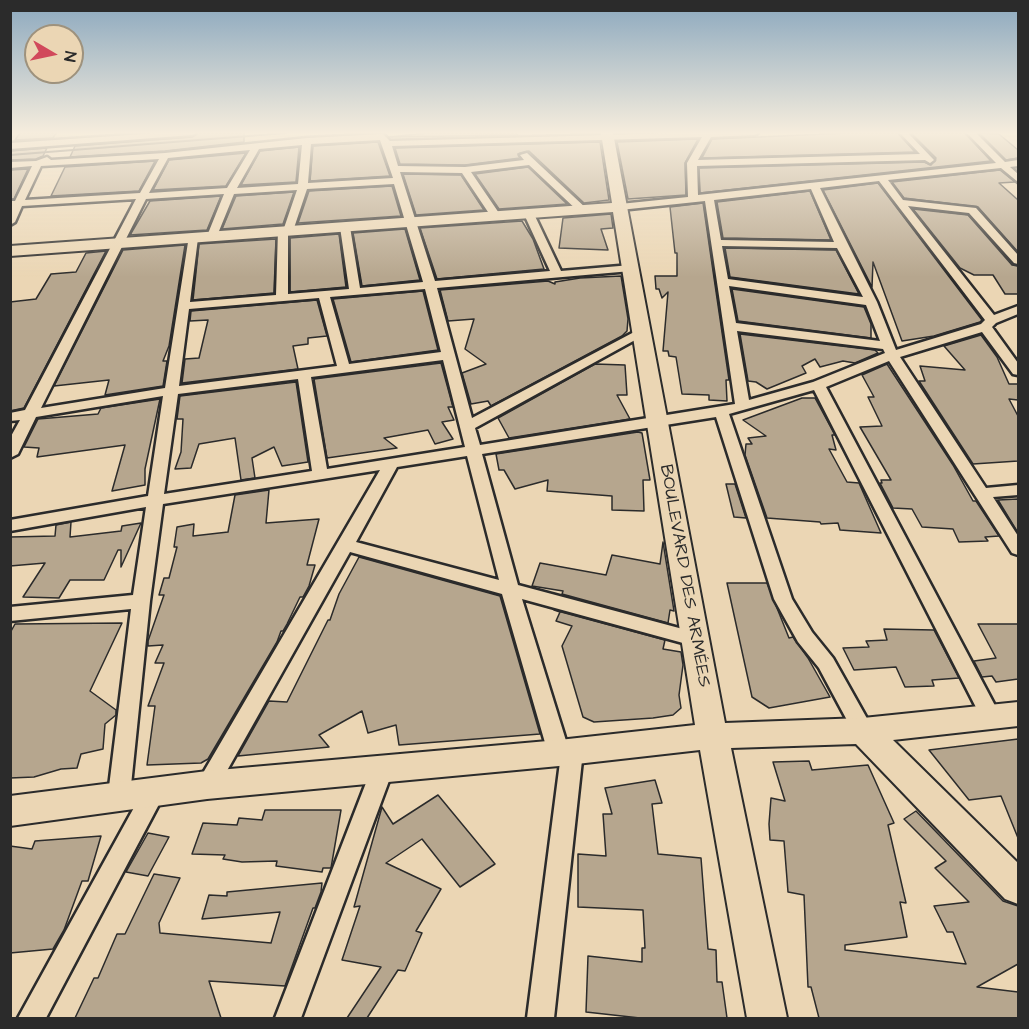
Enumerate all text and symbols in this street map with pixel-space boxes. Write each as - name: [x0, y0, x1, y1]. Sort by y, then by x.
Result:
- north arrow: [24, 24, 84, 84]
- text: N: [58, 50, 81, 63]
- street label: BOULEVARD DES ARMÉES: [654, 463, 714, 689]

